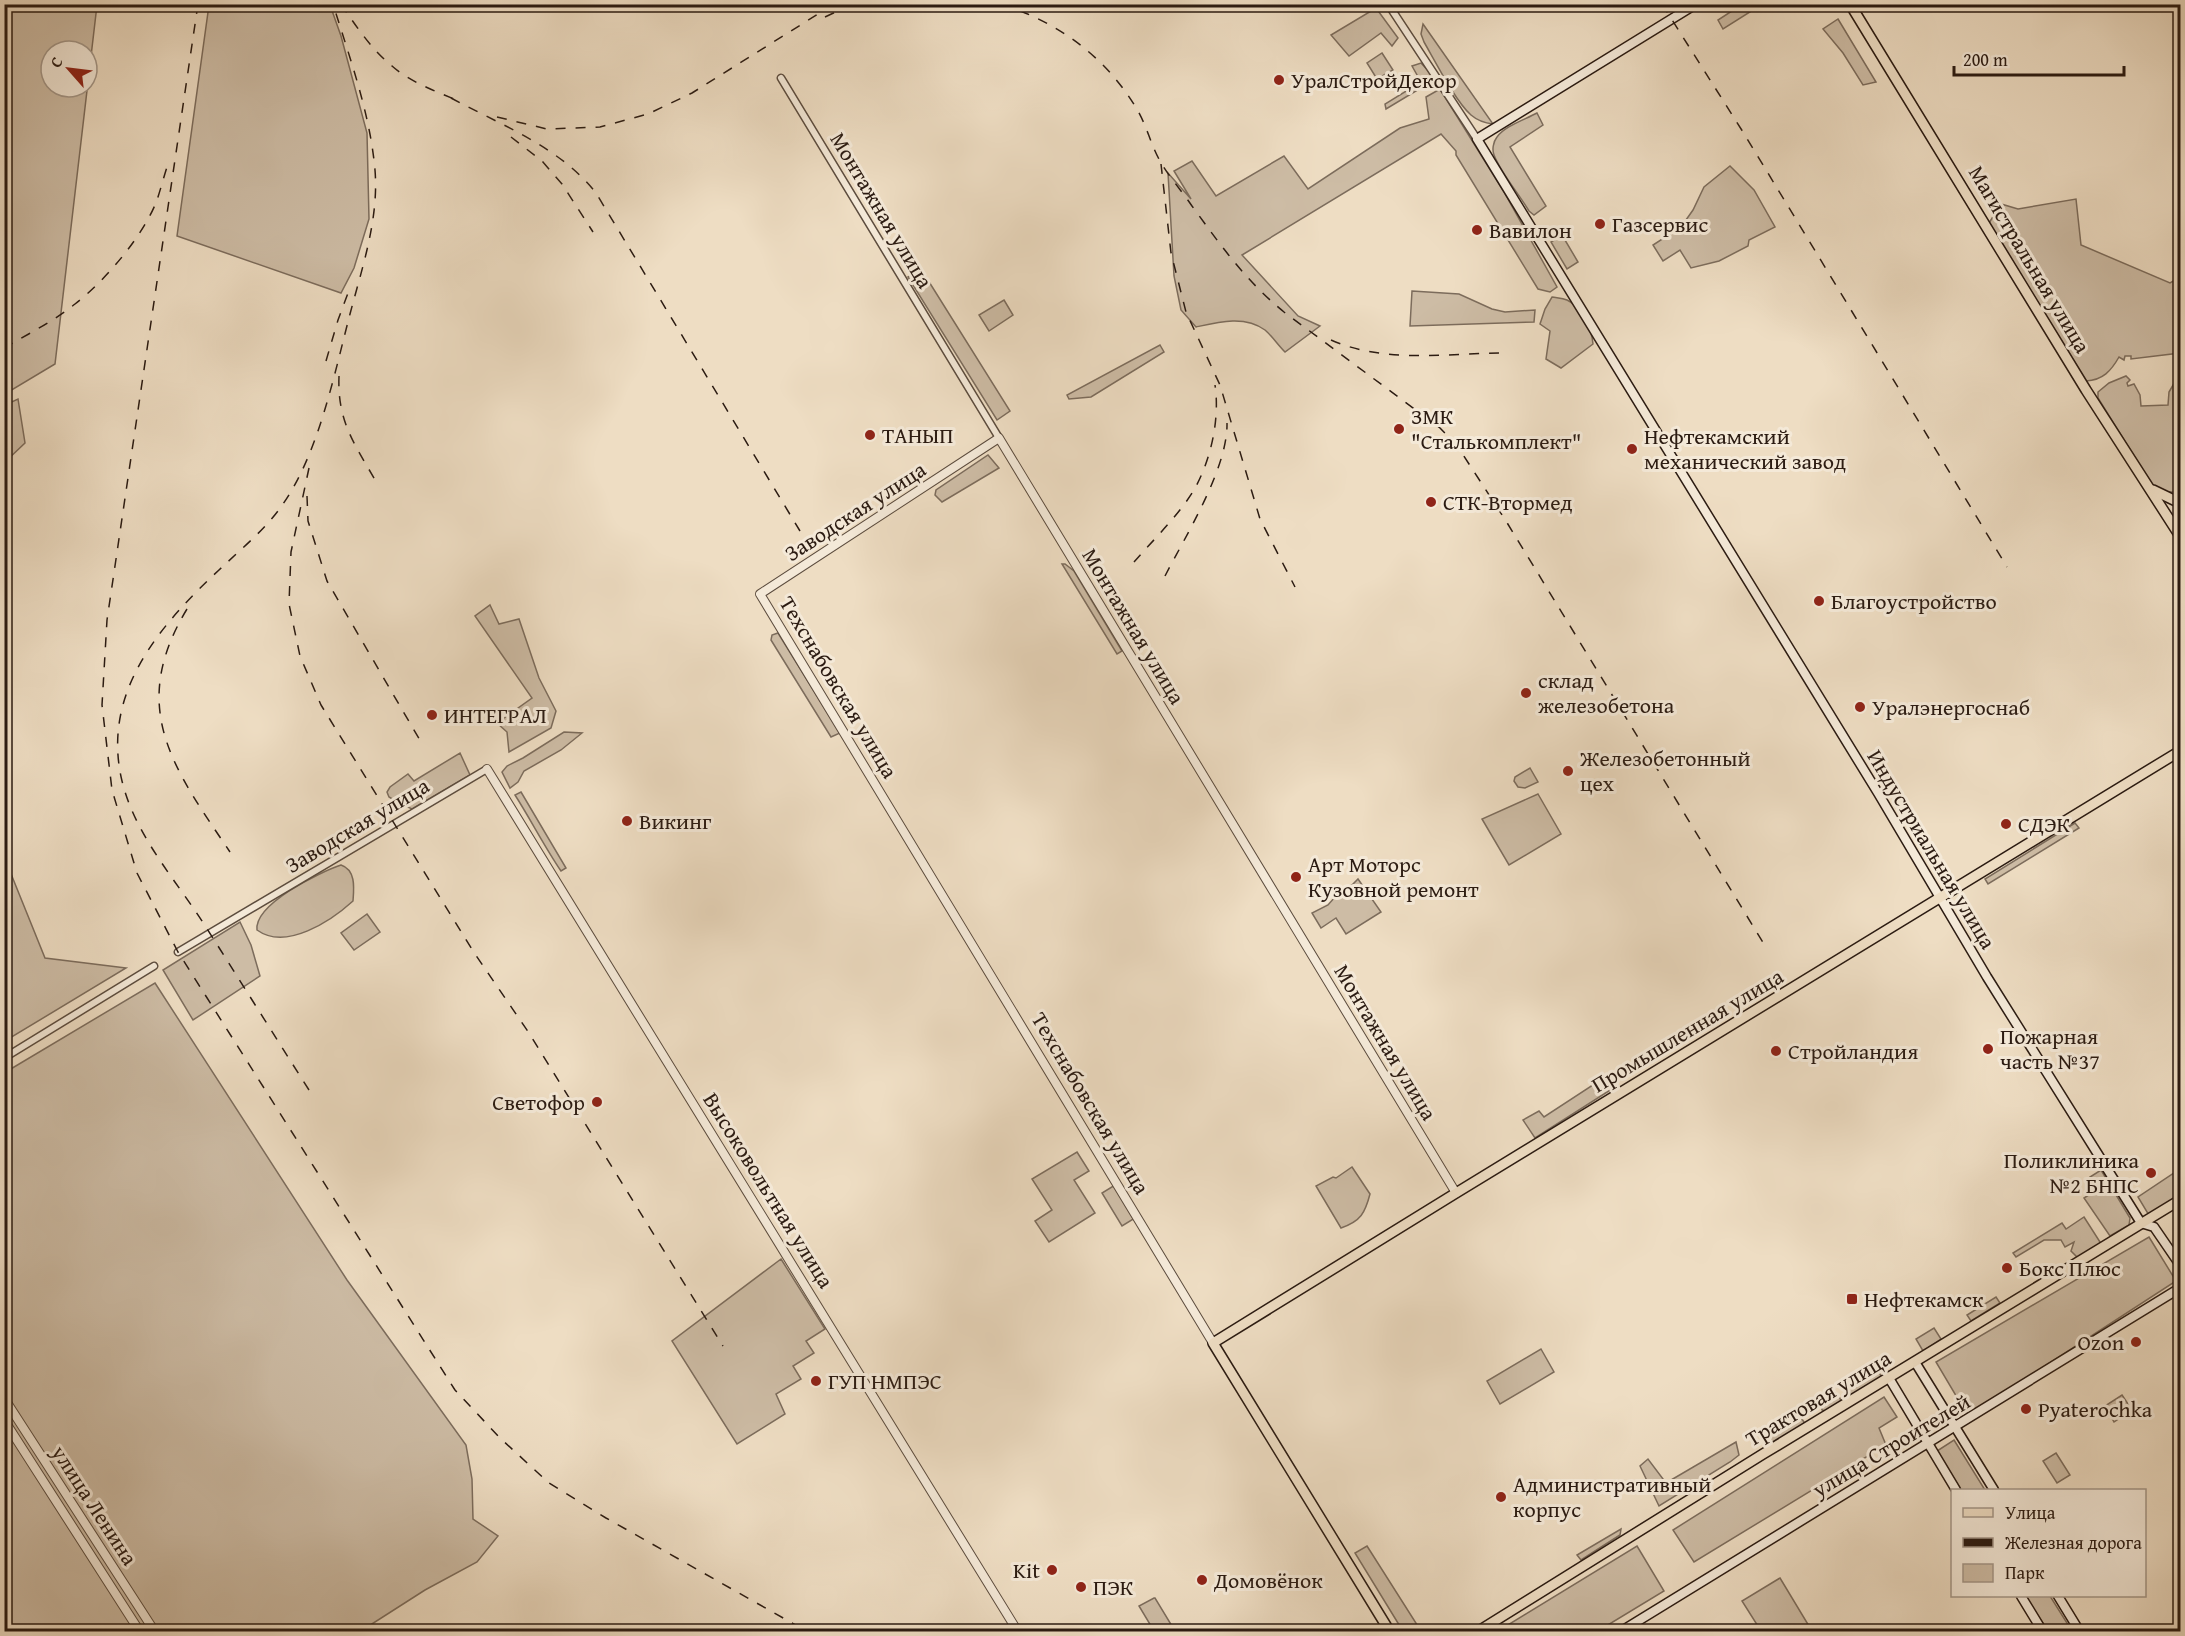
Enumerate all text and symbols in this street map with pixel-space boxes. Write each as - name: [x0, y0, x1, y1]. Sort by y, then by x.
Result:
- north arrow: [39, 39, 99, 99]
- scale bar: [1954, 39, 2124, 77]
- text: 200 m: [1963, 46, 2008, 73]
- text: С: [43, 52, 68, 72]
- place label: УралСтройДекор: [1291, 64, 1457, 96]
- marker: УралСтройДекор: [1272, 73, 1286, 87]
- street label: Монтажная улица: [823, 126, 942, 295]
- street label: Магистральная улица: [1961, 159, 2099, 359]
- place label: Газсервис: [1612, 208, 1708, 240]
- place label: Вавилон: [1489, 214, 1572, 246]
- marker: Газсервис: [1593, 217, 1607, 231]
- marker: Вавилон: [1470, 223, 1484, 237]
- place label: ЗМК "Сталькомплект": [1411, 400, 1581, 457]
- place label: ТАНЫП: [882, 419, 953, 451]
- place label: Нефтекамский механический завод: [1644, 420, 1846, 477]
- marker: ЗМК "Сталькомплект": [1392, 422, 1406, 436]
- marker: ТАНЫП: [863, 428, 877, 442]
- marker: Нефтекамский механический завод: [1625, 442, 1639, 456]
- street label: Заводская улица: [778, 453, 932, 569]
- place label: СТК-Втормед: [1443, 486, 1573, 518]
- marker: СТК-Втормед: [1424, 495, 1438, 509]
- street label: Монтажная улица: [1075, 542, 1194, 711]
- place label: Благоустройство: [1831, 585, 1997, 617]
- street label: Техснабовская улица: [772, 590, 906, 784]
- marker: Благоустройство: [1812, 594, 1826, 608]
- place label: склад железобетона: [1538, 664, 1675, 721]
- marker: склад железобетона: [1519, 686, 1533, 700]
- place label: Уралэнергоснаб: [1872, 691, 2030, 723]
- place label: ИНТЕГРАЛ: [444, 699, 547, 731]
- marker: Уралэнергоснаб: [1853, 700, 1867, 714]
- marker: ИНТЕГРАЛ: [425, 708, 439, 722]
- place label: Железобетонный цех: [1579, 742, 1751, 799]
- street label: Индустриальная улица: [1860, 743, 2005, 955]
- marker: Железобетонный цех: [1561, 764, 1575, 778]
- street label: Заводская улица: [279, 769, 435, 881]
- place label: Викинг: [639, 805, 712, 837]
- place label: СДЭК: [2018, 808, 2071, 840]
- marker: Викинг: [620, 814, 634, 828]
- marker: СДЭК: [1999, 817, 2013, 831]
- place label: Арт Моторс Кузовной ремонт: [1308, 848, 1479, 905]
- marker: Арт Моторс Кузовной ремонт: [1289, 870, 1303, 884]
- street label: Монтажная улица: [1327, 958, 1446, 1127]
- street label: Промышленная улица: [1585, 960, 1789, 1100]
- street label: Техснабовская улица: [1024, 1006, 1158, 1200]
- place label: Пожарная часть №37: [2000, 1020, 2100, 1077]
- place label: Стройландия: [1788, 1035, 1918, 1067]
- marker: Пожарная часть №37: [1981, 1042, 1995, 1056]
- marker: Стройландия: [1769, 1044, 1783, 1058]
- place label: Светофор: [492, 1086, 585, 1118]
- street label: Высоковольтная улица: [696, 1086, 843, 1294]
- marker: Светофор: [590, 1095, 604, 1109]
- place label: Поликлиника №2 БНПС: [2004, 1144, 2140, 1201]
- marker: Поликлиника №2 БНПС: [2144, 1166, 2158, 1180]
- place label: Бокс Плюс: [2019, 1252, 2121, 1284]
- marker: Бокс Плюс: [2000, 1261, 2014, 1275]
- place label: Нефтекамск: [1864, 1283, 1984, 1315]
- marker: Нефтекамск: [1845, 1292, 1859, 1306]
- place label: Ozon: [2077, 1326, 2125, 1358]
- marker: Ozon: [2129, 1335, 2143, 1349]
- street label: Трактовая улица: [1739, 1342, 1897, 1454]
- place label: ГУП НМПЭС: [828, 1365, 942, 1397]
- marker: ГУП НМПЭС: [809, 1374, 823, 1388]
- street label: улица Строителей: [1805, 1385, 1976, 1505]
- place label: Pyaterochka: [2038, 1393, 2153, 1425]
- marker: Pyaterochka: [2019, 1402, 2033, 1416]
- street label: улица Ленина: [44, 1438, 146, 1572]
- place label: Административный корпус: [1513, 1468, 1711, 1525]
- legend: [1951, 1489, 2146, 1597]
- marker: Административный корпус: [1494, 1490, 1508, 1504]
- text: Улица: [2005, 1499, 2056, 1526]
- text: Железная дорога: [2004, 1529, 2142, 1556]
- place label: Kit: [1013, 1554, 1040, 1586]
- text: Парк: [2005, 1559, 2045, 1586]
- marker: Kit: [1045, 1563, 1059, 1577]
- place label: Домовёнок: [1213, 1564, 1323, 1596]
- place label: ПЭК: [1093, 1571, 1134, 1603]
- marker: Домовёнок: [1195, 1573, 1209, 1587]
- marker: ПЭК: [1074, 1580, 1088, 1594]

